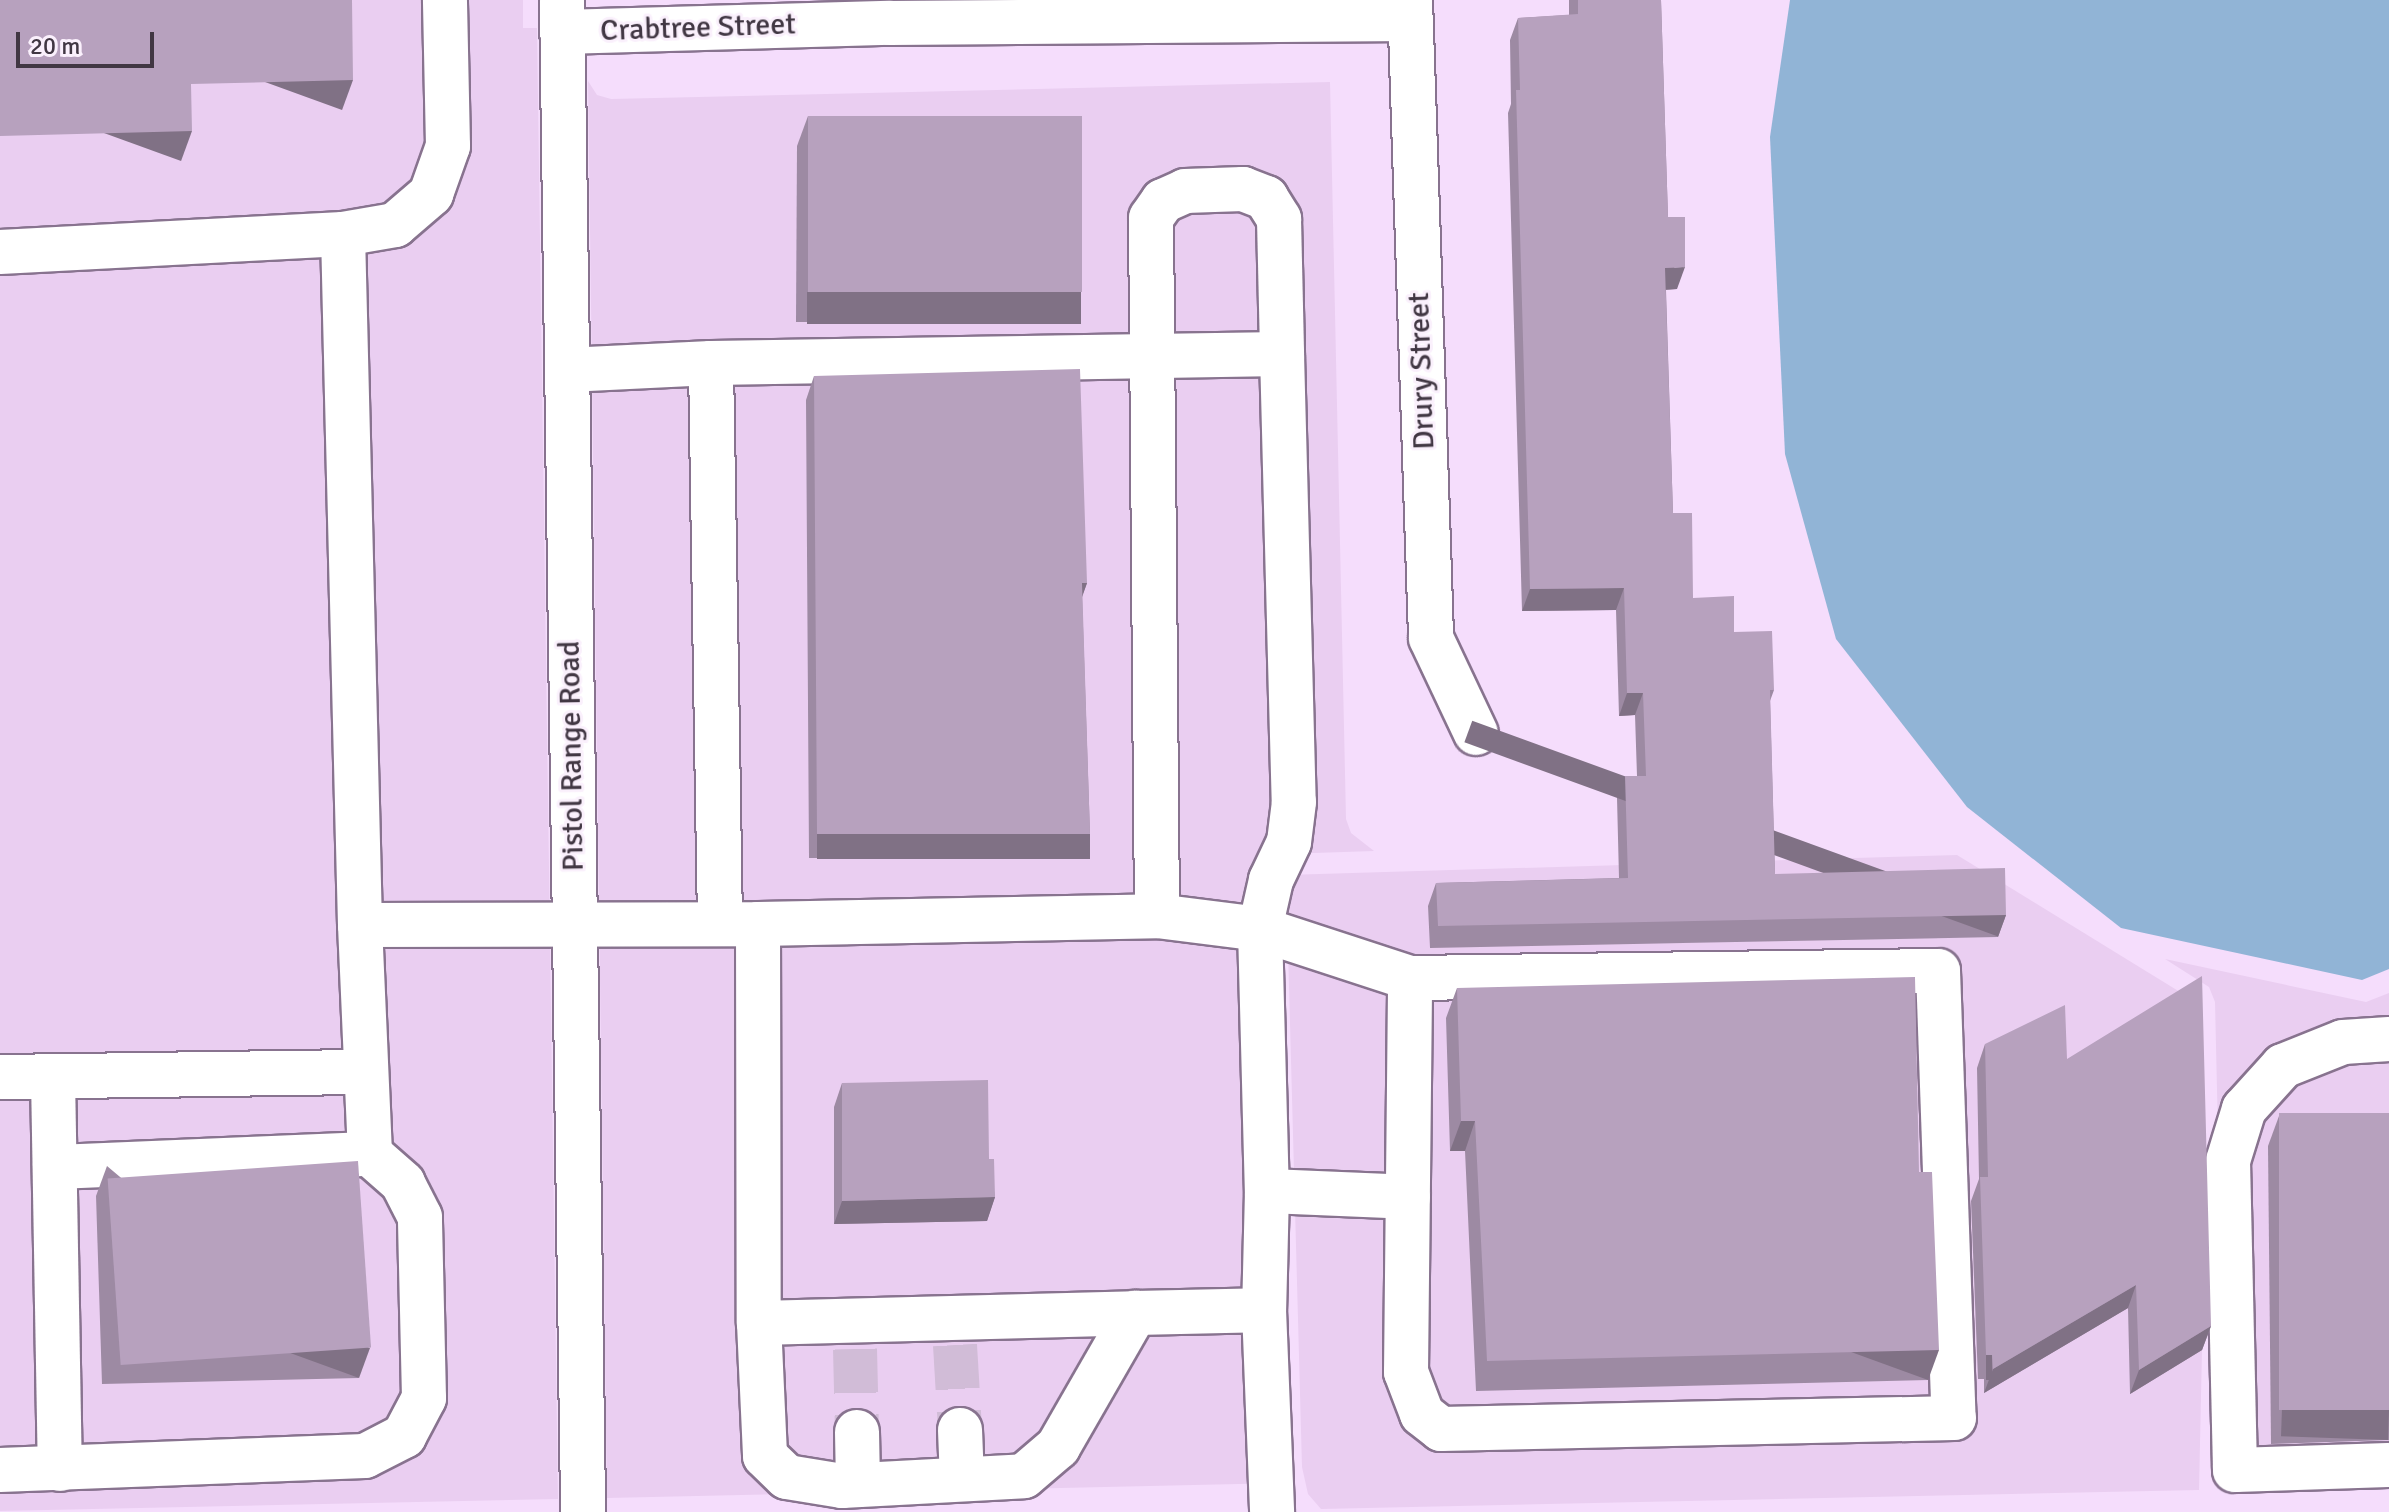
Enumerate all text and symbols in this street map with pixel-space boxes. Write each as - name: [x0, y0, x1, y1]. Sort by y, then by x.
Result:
- street label: Crabtree Street: [600, 7, 796, 49]
- scale bar: [20, 16, 158, 66]
- text: 20 m: [30, 31, 80, 61]
- street label: Drury Street: [1401, 292, 1443, 450]
- street label: Pistol Range Road: [552, 640, 592, 872]

